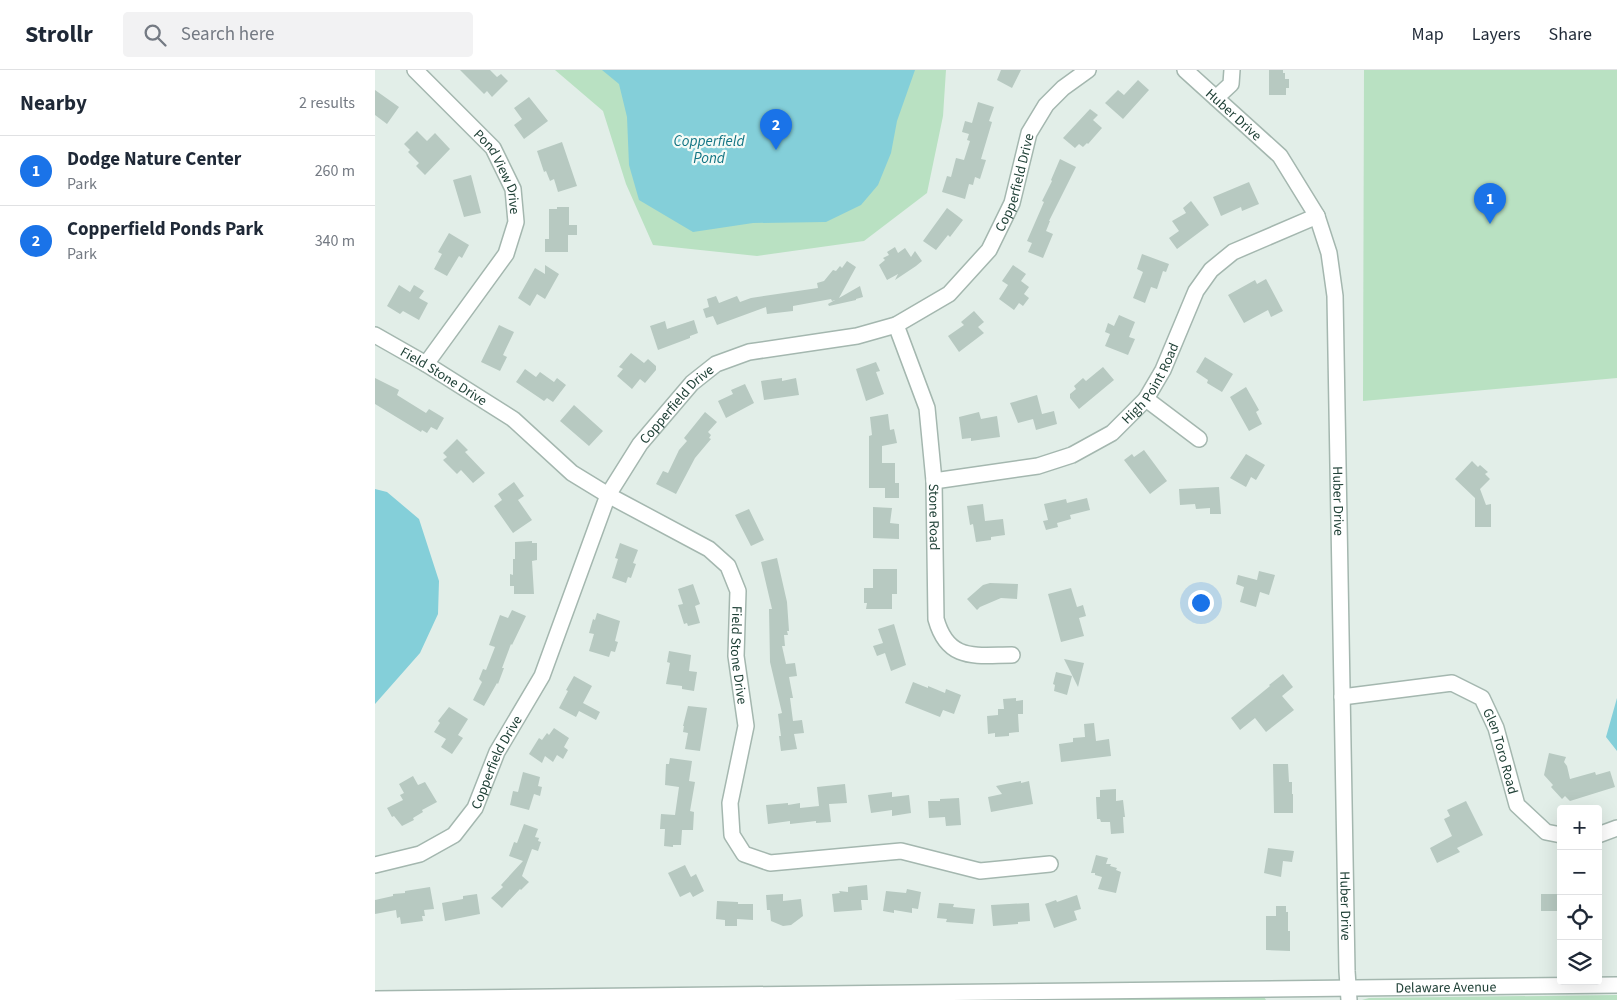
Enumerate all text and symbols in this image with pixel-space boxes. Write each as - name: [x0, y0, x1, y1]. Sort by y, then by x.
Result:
- search box: [123, 12, 473, 57]
- text: Strollr: [25, 17, 93, 52]
- icon: search: [141, 21, 169, 49]
- text: Search here: [181, 21, 274, 48]
- text: Map: [1412, 22, 1444, 47]
- text: Layers: [1472, 22, 1521, 47]
- text: Share: [1549, 22, 1592, 47]
- street label: Huber Drive: [1201, 84, 1266, 146]
- text: Nearby: [20, 88, 87, 118]
- text: 2 results: [299, 92, 355, 114]
- pin: 2: [760, 109, 792, 150]
- street label: Pond View Drive: [469, 125, 524, 215]
- water label: Copperfield Pond: [673, 131, 746, 169]
- street label: Copperfield Drive: [990, 131, 1040, 235]
- text: Dodge Nature Center: [67, 146, 241, 173]
- text: 1: [32, 160, 40, 182]
- text: 260 m: [315, 160, 355, 182]
- text: Park: [67, 173, 97, 195]
- pin: 1: [1474, 183, 1506, 224]
- text: Copperfield Ponds Park: [67, 216, 264, 243]
- text: 2: [32, 230, 40, 252]
- text: 340 m: [315, 230, 355, 252]
- text: Park: [67, 243, 97, 265]
- street label: High Point Road: [1117, 340, 1184, 429]
- street label: Field Stone Drive: [396, 342, 491, 411]
- street label: Copperfield Drive: [635, 360, 718, 449]
- street label: Huber Drive: [1327, 466, 1348, 536]
- street label: Stone Road: [923, 484, 944, 551]
- your location: [1188, 590, 1214, 616]
- street label: Field Stone Drive: [725, 606, 752, 706]
- street label: Glen Toro Road: [1477, 705, 1523, 796]
- street label: Copperfield Drive: [466, 712, 528, 812]
- map controls: [1557, 805, 1602, 985]
- button: +: [1557, 805, 1602, 850]
- button: −: [1557, 850, 1602, 895]
- street label: Huber Drive: [1334, 871, 1355, 941]
- button: locate: [1557, 895, 1602, 940]
- button: layers: [1557, 940, 1602, 985]
- street label: Delaware Avenue: [1395, 977, 1497, 998]

